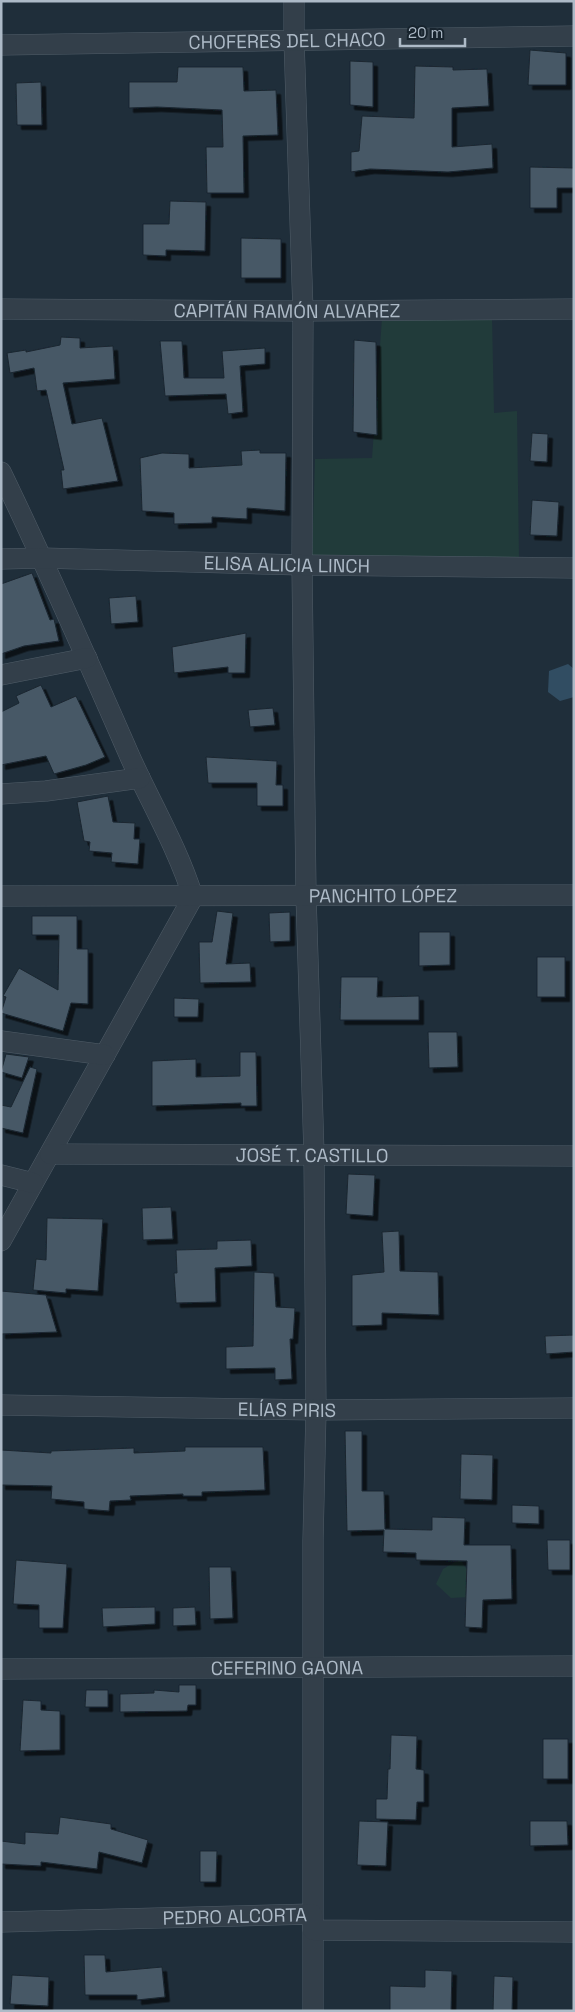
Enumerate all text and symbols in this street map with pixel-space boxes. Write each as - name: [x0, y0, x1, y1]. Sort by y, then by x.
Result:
- scale bar: [400, 15, 465, 47]
- text: 20 m: [408, 23, 443, 42]
- street label: CHOFERES DEL CHACO: [188, 26, 386, 55]
- street label: CAPITÁN RAMÓN ALVAREZ: [173, 298, 401, 324]
- street label: ELISA ALICIA LINCH: [203, 550, 370, 578]
- street label: PANCHITO LÓPEZ: [309, 883, 457, 908]
- street label: JOSÉ T. CASTILLO: [235, 1142, 389, 1168]
- street label: ELÍAS PIRIS: [237, 1396, 336, 1423]
- street label: CEFERINO GAONA: [211, 1655, 363, 1680]
- street label: PEDRO ALCORTA: [162, 1902, 308, 1930]

